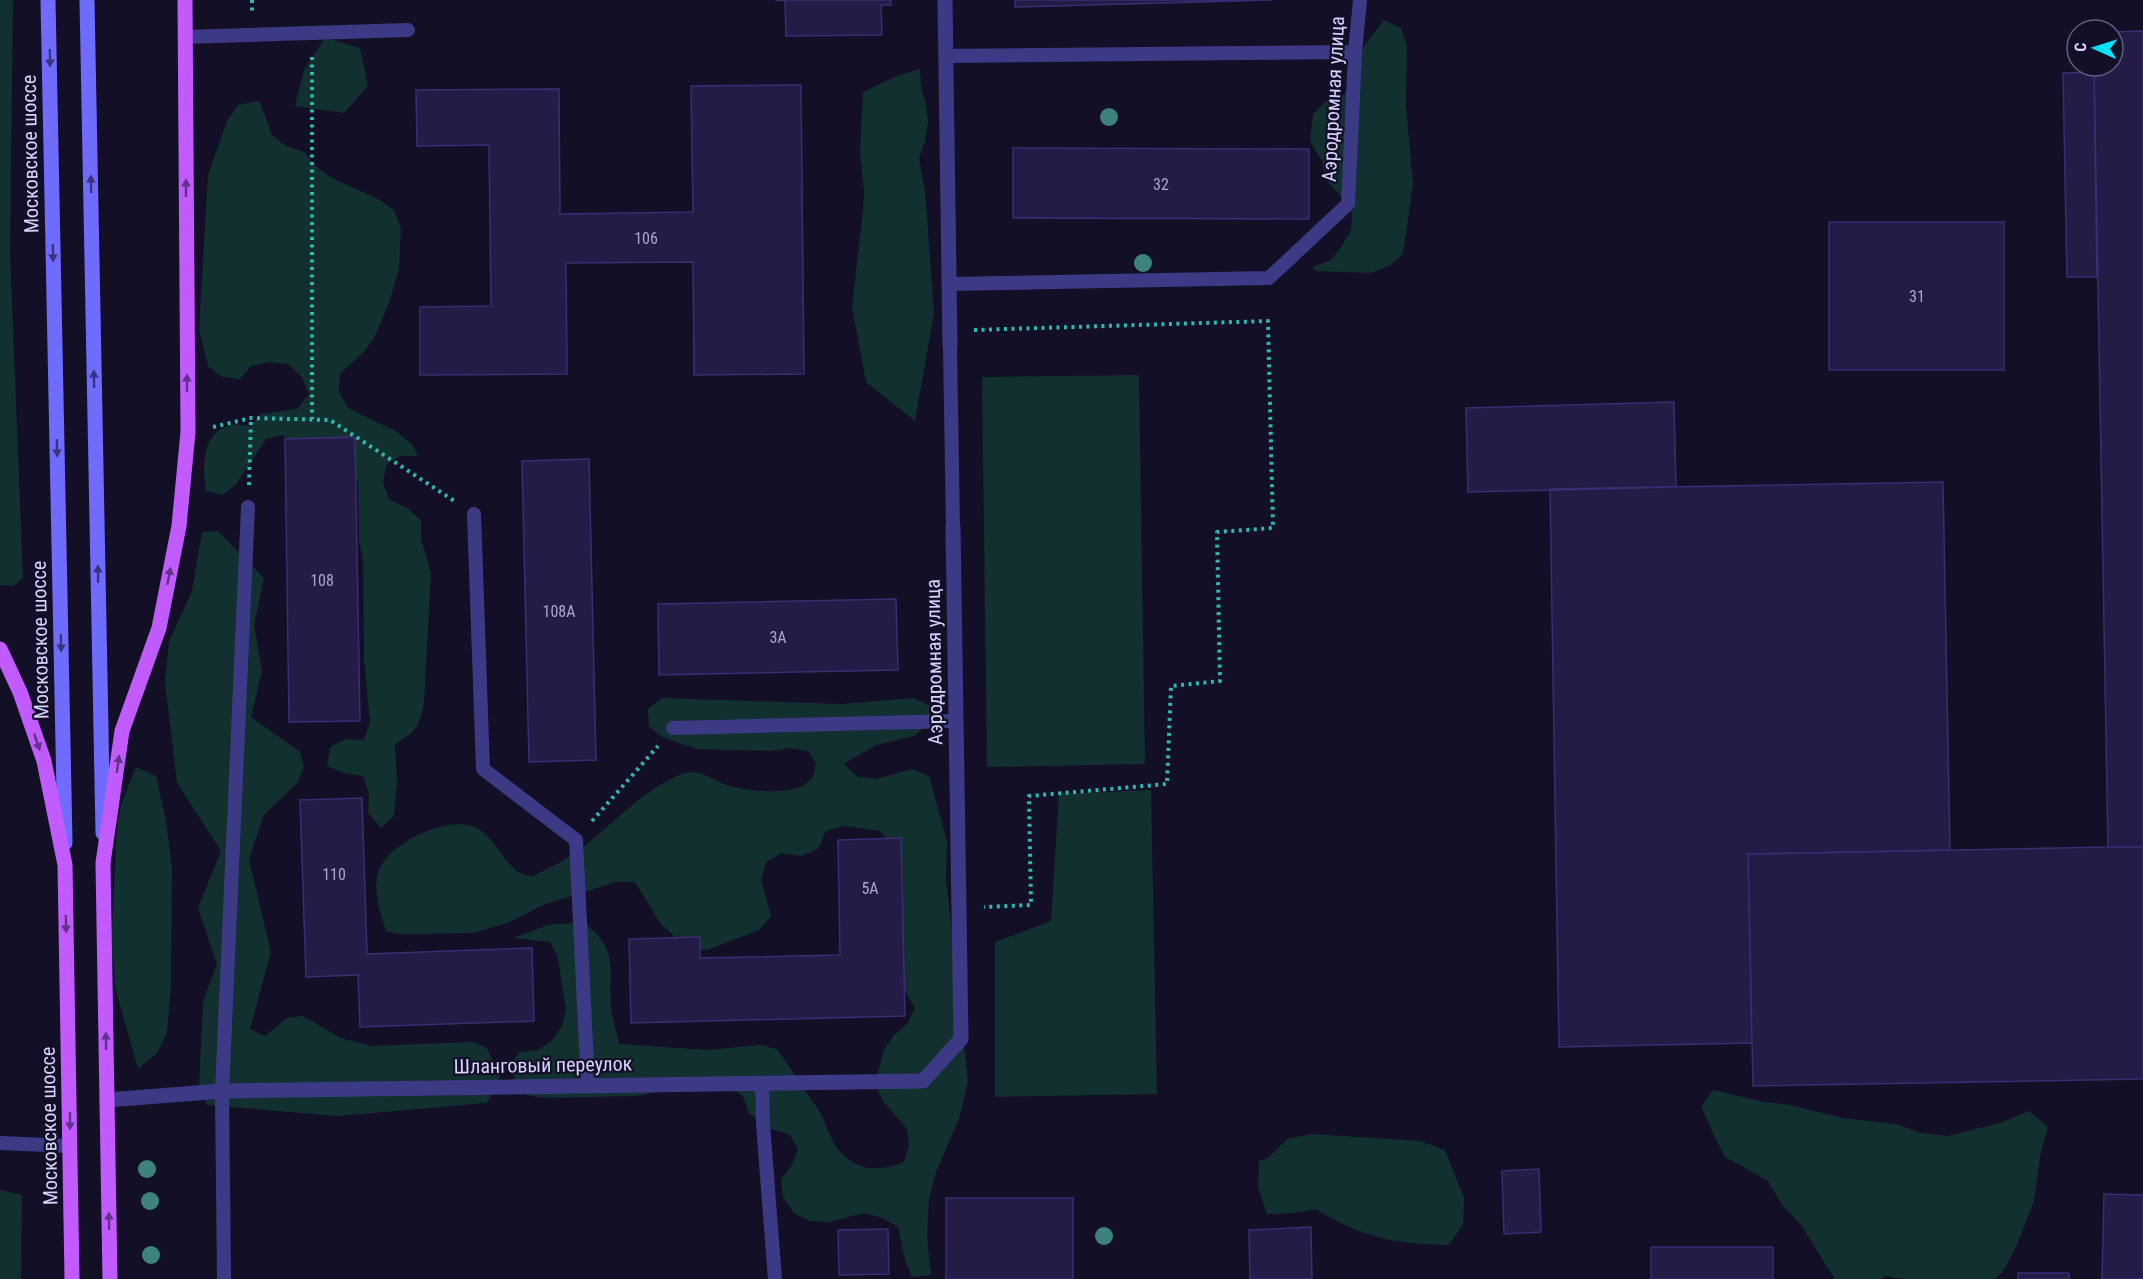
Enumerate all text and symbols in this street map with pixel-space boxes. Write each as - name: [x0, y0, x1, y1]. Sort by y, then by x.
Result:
- street label: Аэродромная улица: [1317, 15, 1349, 183]
- north arrow: [2065, 18, 2125, 78]
- text: С: [2071, 42, 2090, 52]
- one-way arrow: [45, 49, 54, 68]
- street label: Московское шоссе: [17, 75, 43, 233]
- one-way arrow: [86, 174, 96, 193]
- house number: 32: [1153, 175, 1169, 194]
- one-way arrow: [181, 178, 191, 197]
- house number: 106: [634, 229, 658, 248]
- one-way arrow: [49, 244, 58, 263]
- house number: 31: [1909, 287, 1925, 306]
- one-way arrow: [90, 369, 99, 388]
- one-way arrow: [183, 373, 192, 392]
- one-way arrow: [52, 439, 62, 458]
- street label: Московское шоссе: [27, 561, 53, 719]
- one-way arrow: [93, 564, 103, 583]
- one-way arrow: [165, 567, 174, 586]
- house number: 108: [310, 571, 334, 590]
- street label: Аэродромная улица: [921, 579, 947, 745]
- house number: 108А: [543, 602, 575, 621]
- house number: 3А: [769, 628, 787, 647]
- one-way arrow: [56, 634, 66, 653]
- one-way arrow: [33, 733, 43, 751]
- one-way arrow: [113, 754, 122, 773]
- house number: 110: [322, 865, 346, 884]
- house number: 5А: [861, 879, 879, 898]
- one-way arrow: [61, 914, 71, 933]
- one-way arrow: [101, 1032, 111, 1051]
- street label: Московское шоссе: [36, 1047, 62, 1205]
- street label: Шланговый переулок: [453, 1051, 633, 1079]
- one-way arrow: [65, 1112, 75, 1131]
- one-way arrow: [104, 1211, 114, 1230]

